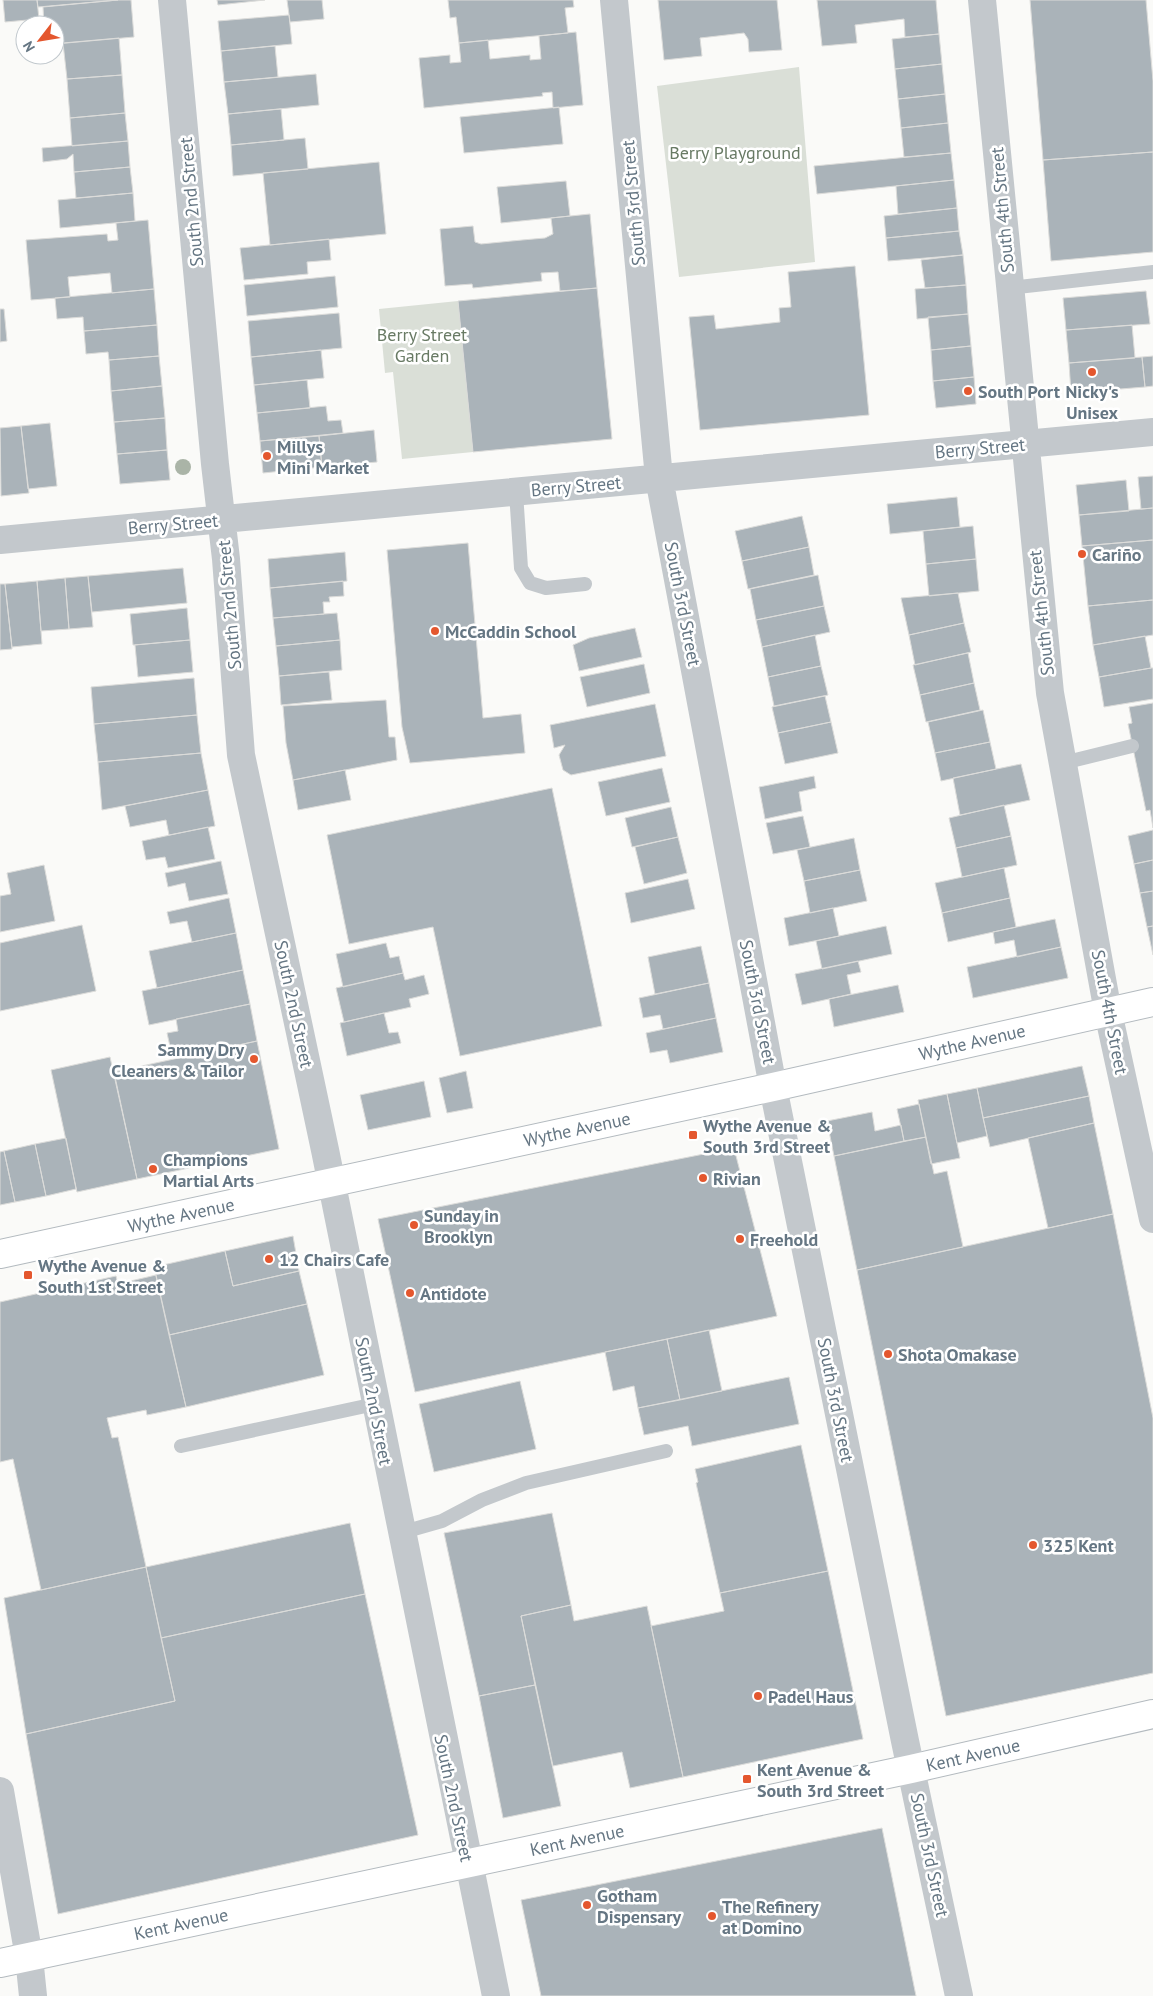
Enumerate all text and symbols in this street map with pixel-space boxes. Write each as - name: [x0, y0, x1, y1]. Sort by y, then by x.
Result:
- north arrow: [15, 15, 65, 65]
- text: N: [19, 38, 39, 55]
- street label: South 2nd Street: [174, 136, 208, 268]
- street label: South 3rd Street: [616, 139, 650, 267]
- park label: Berry Playground: [669, 141, 801, 164]
- street label: South 4th Street: [985, 146, 1019, 274]
- park label: Berry Street Garden: [377, 323, 467, 367]
- marker: Nicky's Unisex: [1086, 366, 1098, 378]
- place label: South Port: [978, 380, 1061, 403]
- place label: Nicky's Unisex: [1065, 380, 1119, 424]
- marker: South Port: [962, 385, 974, 397]
- street label: Berry Street: [934, 433, 1026, 463]
- place label: Millys Mini Market: [277, 435, 370, 479]
- marker: Millys Mini Market: [261, 450, 273, 462]
- street label: Berry Street: [530, 471, 622, 501]
- street label: Berry Street: [127, 509, 219, 539]
- street label: South 2nd Street: [212, 539, 246, 671]
- street label: South 3rd Street: [660, 540, 706, 668]
- place label: Cariño: [1092, 543, 1142, 566]
- marker: Cariño: [1076, 548, 1088, 560]
- street label: South 4th Street: [1023, 549, 1059, 677]
- place label: McCaddin School: [445, 620, 577, 643]
- marker: McCaddin School: [429, 625, 441, 637]
- street label: South 2nd Street: [269, 938, 319, 1070]
- street label: South 3rd Street: [735, 938, 781, 1066]
- street label: South 4th Street: [1087, 948, 1133, 1076]
- street label: Wythe Avenue: [917, 1019, 1027, 1065]
- place label: Sammy Dry Cleaners & Tailor: [111, 1038, 245, 1082]
- marker: Sammy Dry Cleaners & Tailor: [248, 1053, 260, 1065]
- street label: Wythe Avenue: [522, 1106, 632, 1152]
- place label: Wythe Avenue & South 3rd Street: [703, 1114, 831, 1158]
- marker: Wythe Avenue & South 3rd Street: [687, 1129, 699, 1141]
- place label: Champions Martial Arts: [163, 1148, 254, 1192]
- marker: Champions Martial Arts: [147, 1163, 159, 1175]
- place label: Rivian: [713, 1167, 761, 1190]
- marker: Rivian: [697, 1172, 709, 1184]
- street label: Wythe Avenue: [126, 1192, 236, 1238]
- place label: Sunday in Brooklyn: [424, 1204, 499, 1248]
- marker: Sunday in Brooklyn: [408, 1219, 420, 1231]
- place label: Freehold: [750, 1228, 818, 1251]
- marker: Freehold: [734, 1233, 746, 1245]
- place label: 12 Chairs Cafe: [279, 1248, 389, 1271]
- marker: 12 Chairs Cafe: [263, 1253, 275, 1265]
- place label: Wythe Avenue & South 1st Street: [38, 1254, 166, 1298]
- marker: Wythe Avenue & South 1st Street: [22, 1269, 34, 1281]
- place label: Antidote: [420, 1282, 487, 1305]
- marker: Antidote: [404, 1287, 416, 1299]
- street label: South 2nd Street: [350, 1335, 398, 1467]
- street label: South 3rd Street: [813, 1336, 859, 1464]
- place label: Shota Omakase: [898, 1343, 1017, 1366]
- marker: Shota Omakase: [882, 1348, 894, 1360]
- place label: 325 Kent: [1043, 1534, 1114, 1557]
- marker: 325 Kent: [1027, 1539, 1039, 1551]
- place label: Padel Haus: [768, 1685, 854, 1708]
- marker: Padel Haus: [752, 1690, 764, 1702]
- street label: South 2nd Street: [429, 1732, 479, 1864]
- street label: Kent Avenue: [924, 1733, 1022, 1777]
- place label: Kent Avenue & South 3rd Street: [757, 1758, 885, 1802]
- marker: Kent Avenue & South 3rd Street: [741, 1773, 753, 1785]
- street label: South 3rd Street: [906, 1791, 954, 1919]
- street label: Kent Avenue: [528, 1819, 626, 1861]
- place label: Gotham Dispensary: [597, 1884, 682, 1928]
- place label: The Refinery at Domino: [722, 1895, 819, 1939]
- marker: Gotham Dispensary: [581, 1899, 593, 1911]
- street label: Kent Avenue: [132, 1903, 230, 1945]
- marker: The Refinery at Domino: [706, 1910, 718, 1922]

